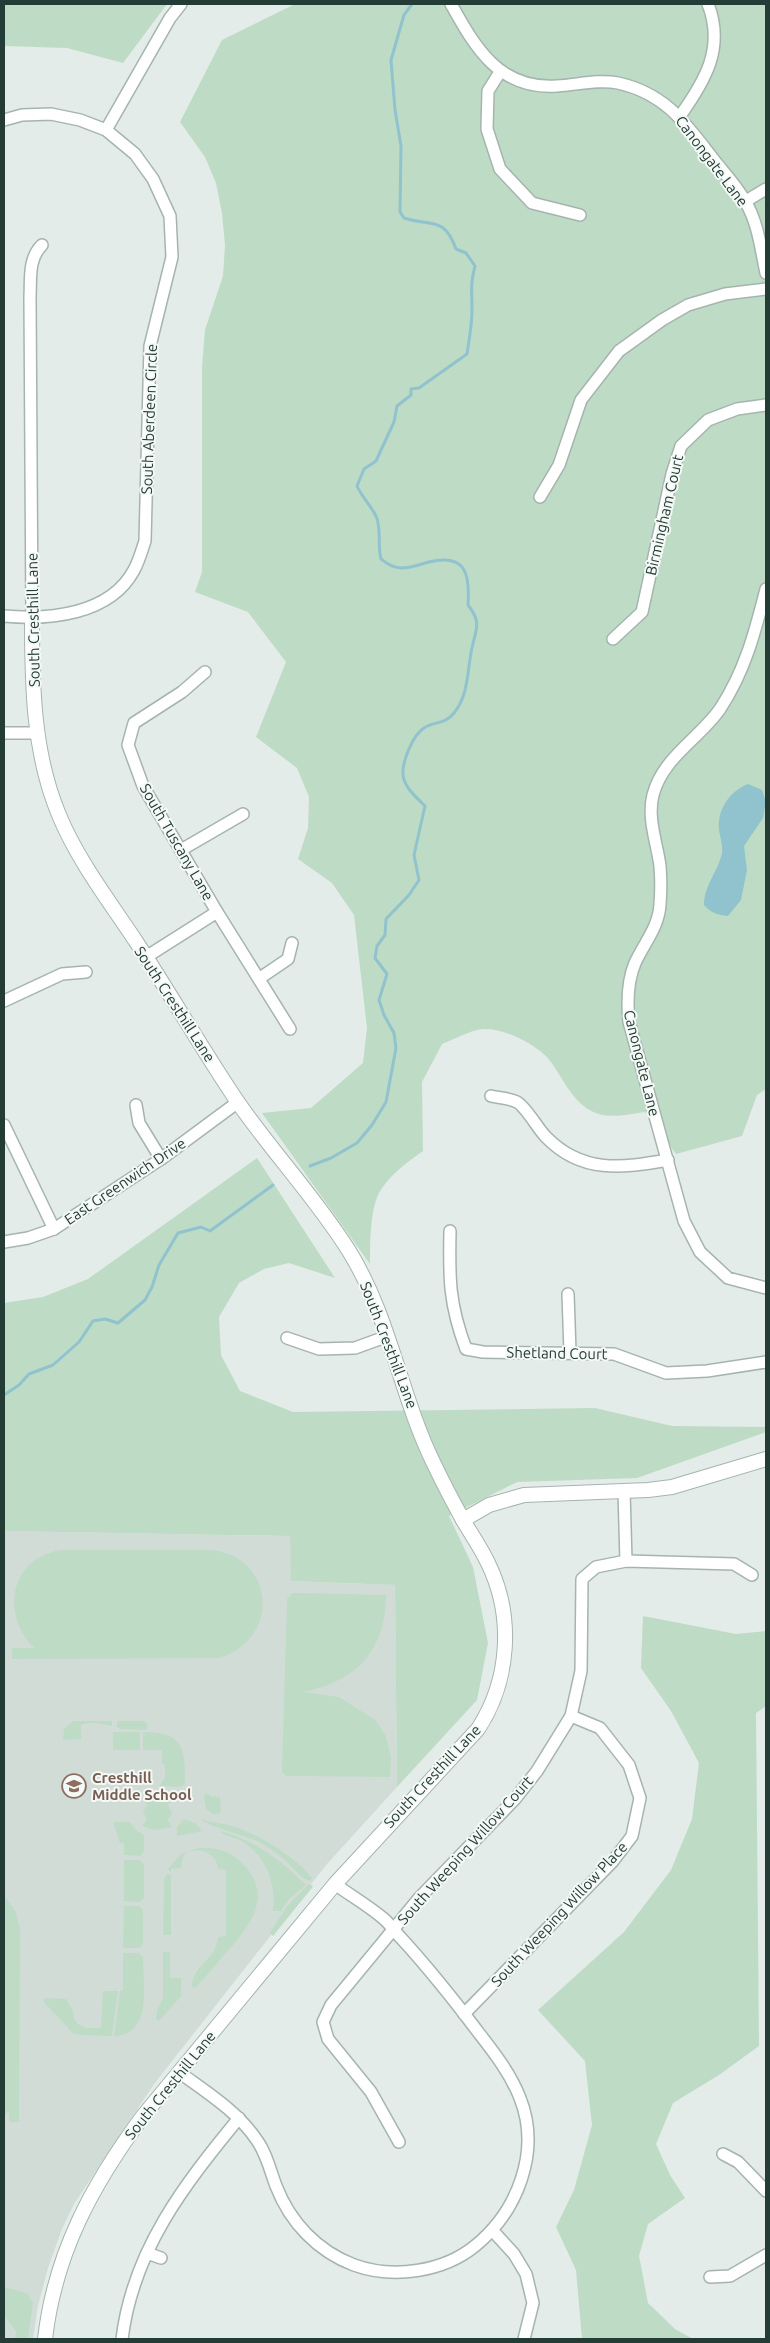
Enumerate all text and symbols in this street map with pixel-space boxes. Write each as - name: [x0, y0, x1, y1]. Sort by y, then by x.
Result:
- street label: Canongate Lane: [672, 112, 752, 210]
- street label: South Aberdeen Circle: [138, 343, 160, 495]
- street label: Birmingham Court: [642, 453, 686, 577]
- street label: South Cresthill Lane: [23, 553, 43, 687]
- street label: South Tuscany Lane: [137, 781, 217, 903]
- street label: South Cresthill Lane: [131, 943, 219, 1065]
- street label: Canongate Lane: [621, 1008, 663, 1118]
- street label: East Greenwich Drive: [61, 1134, 189, 1228]
- street label: South Cresthill Lane: [357, 1279, 421, 1411]
- street label: Shetland Court: [506, 1344, 608, 1362]
- street label: South Cresthill Lane: [380, 1721, 484, 1831]
- place label: Cresthill Middle School: [92, 1769, 192, 1803]
- street label: South Weeping Willow Court: [394, 1772, 536, 1928]
- school or university icon: Cresthill Middle School: [61, 1773, 87, 1799]
- street label: South Weeping Willow Place: [487, 1838, 631, 1990]
- street label: South Cresthill Lane: [121, 2027, 219, 2143]

